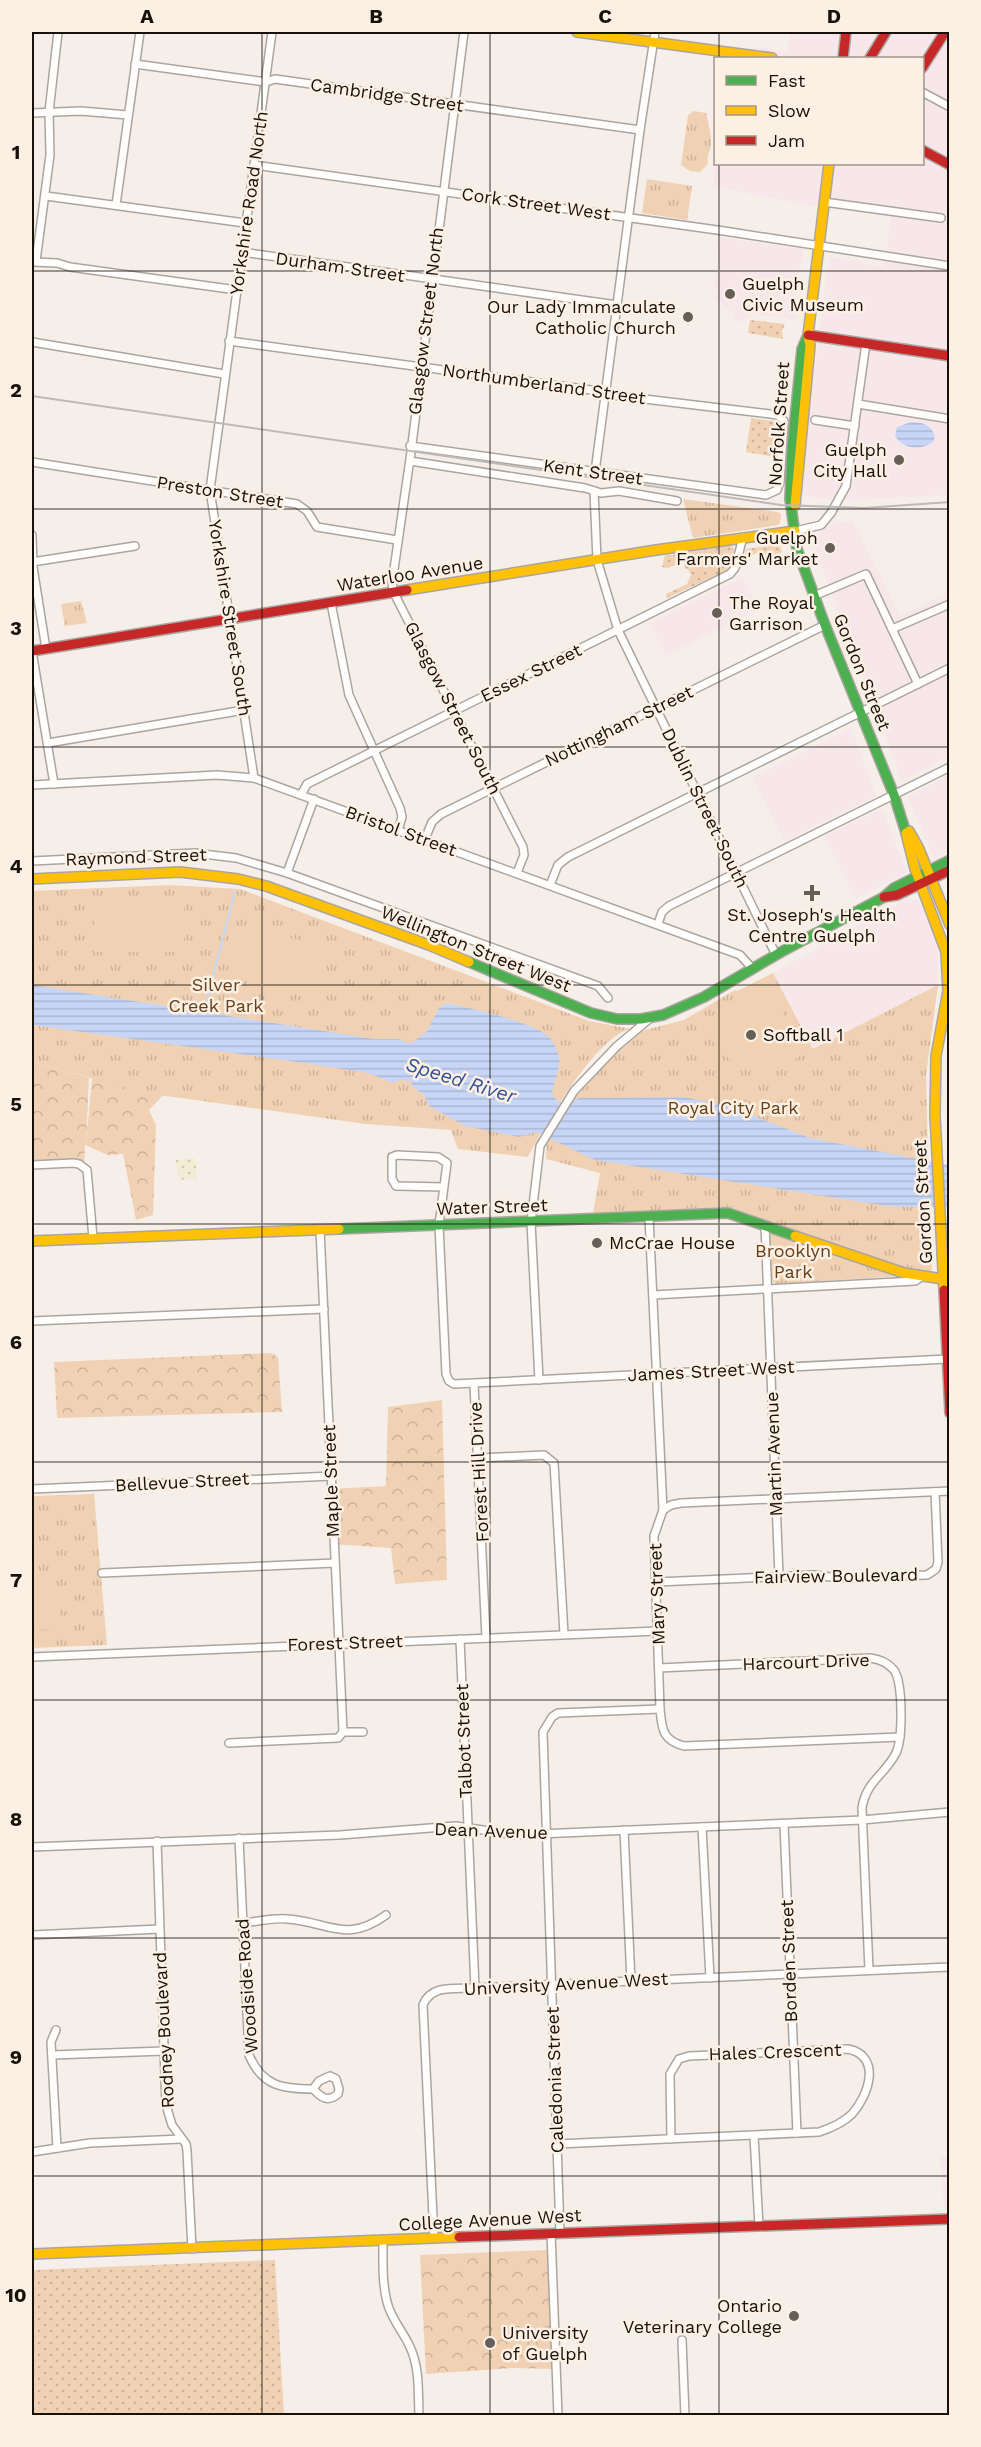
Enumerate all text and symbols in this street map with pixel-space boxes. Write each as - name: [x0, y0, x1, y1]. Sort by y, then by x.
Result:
- text: A: [140, 4, 154, 28]
- text: B: [369, 4, 383, 28]
- text: C: [598, 4, 612, 28]
- text: D: [827, 4, 841, 28]
- legend: [714, 57, 924, 165]
- text: Fast: [768, 70, 806, 91]
- street label: Cambridge Street: [309, 73, 466, 116]
- text: Slow: [768, 100, 811, 121]
- street label: Yorkshire Road North: [225, 110, 272, 296]
- text: Jam: [768, 130, 805, 151]
- text: 1: [12, 140, 20, 164]
- street label: Cork Street West: [460, 183, 612, 224]
- street label: Glasgow Street North: [404, 226, 447, 416]
- street label: Durham Street: [274, 247, 406, 286]
- place label: Guelph Civic Museum: [742, 273, 864, 315]
- marker: Guelph Civic Museum: [723, 287, 737, 301]
- place label: Our Lady Immaculate Catholic Church: [487, 296, 676, 338]
- marker: Our Lady Immaculate Catholic Church: [681, 310, 695, 324]
- street label: Northumberland Street: [441, 359, 648, 408]
- street label: Norfolk Street: [764, 361, 793, 487]
- text: 2: [10, 378, 22, 402]
- place label: Guelph City Hall: [813, 439, 887, 481]
- marker: Guelph City Hall: [892, 453, 906, 467]
- street label: Kent Street: [542, 454, 645, 489]
- street label: Preston Street: [155, 471, 285, 512]
- street label: Yorkshire Street South: [205, 518, 256, 718]
- place label: Guelph Farmers' Market: [676, 527, 818, 569]
- marker: Guelph Farmers' Market: [823, 541, 837, 555]
- street label: Waterloo Avenue: [335, 552, 485, 595]
- place label: The Royal Garrison: [729, 592, 815, 634]
- marker: The Royal Garrison: [710, 606, 724, 620]
- street label: Gordon Street: [829, 610, 896, 734]
- text: 3: [10, 616, 22, 640]
- street label: Glasgow Street South: [401, 618, 506, 798]
- street label: Essex Street: [477, 639, 585, 706]
- street label: Nottingham Street: [541, 680, 697, 770]
- street label: Dublin Street South: [658, 724, 753, 891]
- street label: Bristol Street: [343, 801, 460, 861]
- street label: Raymond Street: [65, 844, 208, 869]
- text: 4: [10, 854, 23, 878]
- marker: St. Joseph's Health Centre Guelph: [803, 884, 821, 902]
- street label: Wellington Street West: [378, 901, 575, 997]
- place label: St. Joseph's Health Centre Guelph: [727, 904, 897, 946]
- park label: Silver Creek Park: [169, 974, 263, 1016]
- place label: Softball 1: [763, 1024, 844, 1045]
- marker: Softball 1: [744, 1028, 758, 1042]
- water label: Speed River: [403, 1052, 520, 1108]
- text: 5: [10, 1092, 22, 1116]
- park label: Royal City Park: [668, 1097, 798, 1118]
- street label: Gordon Street: [909, 1139, 936, 1265]
- street label: Water Street: [436, 1194, 549, 1219]
- place label: McCrae House: [609, 1232, 735, 1253]
- marker: McCrae House: [590, 1236, 604, 1250]
- park label: Brooklyn Park: [755, 1240, 831, 1282]
- text: 6: [10, 1330, 22, 1354]
- street label: James Street West: [627, 1356, 795, 1385]
- street label: Martin Avenue: [761, 1391, 786, 1517]
- street label: Forest Hill Drive: [464, 1401, 493, 1543]
- street label: Maple Street: [318, 1424, 343, 1538]
- street label: Bellevue Street: [114, 1467, 250, 1496]
- street label: Mary Street: [644, 1542, 669, 1645]
- street label: Fairview Boulevard: [754, 1564, 918, 1587]
- text: 7: [10, 1568, 22, 1592]
- street label: Forest Street: [287, 1630, 404, 1655]
- street label: Harcourt Drive: [742, 1649, 870, 1674]
- street label: Talbot Street: [451, 1683, 476, 1799]
- text: 8: [10, 1807, 22, 1831]
- street label: Dean Avenue: [434, 1818, 548, 1843]
- street label: Borden Street: [776, 1899, 801, 2023]
- street label: Woodside Road: [231, 1918, 262, 2054]
- street label: Rodney Boulevard: [149, 1951, 178, 2109]
- street label: University Avenue West: [463, 1968, 669, 1999]
- street label: Caledonia Street: [541, 2006, 568, 2154]
- street label: Hales Crescent: [708, 2039, 842, 2064]
- text: 9: [10, 2045, 22, 2069]
- street label: College Avenue West: [398, 2204, 583, 2235]
- text: 10: [5, 2283, 27, 2307]
- place label: Ontario Veterinary College: [623, 2295, 782, 2337]
- marker: Ontario Veterinary College: [787, 2309, 801, 2323]
- place label: University of Guelph: [502, 2322, 589, 2364]
- marker: University of Guelph: [483, 2336, 497, 2350]

